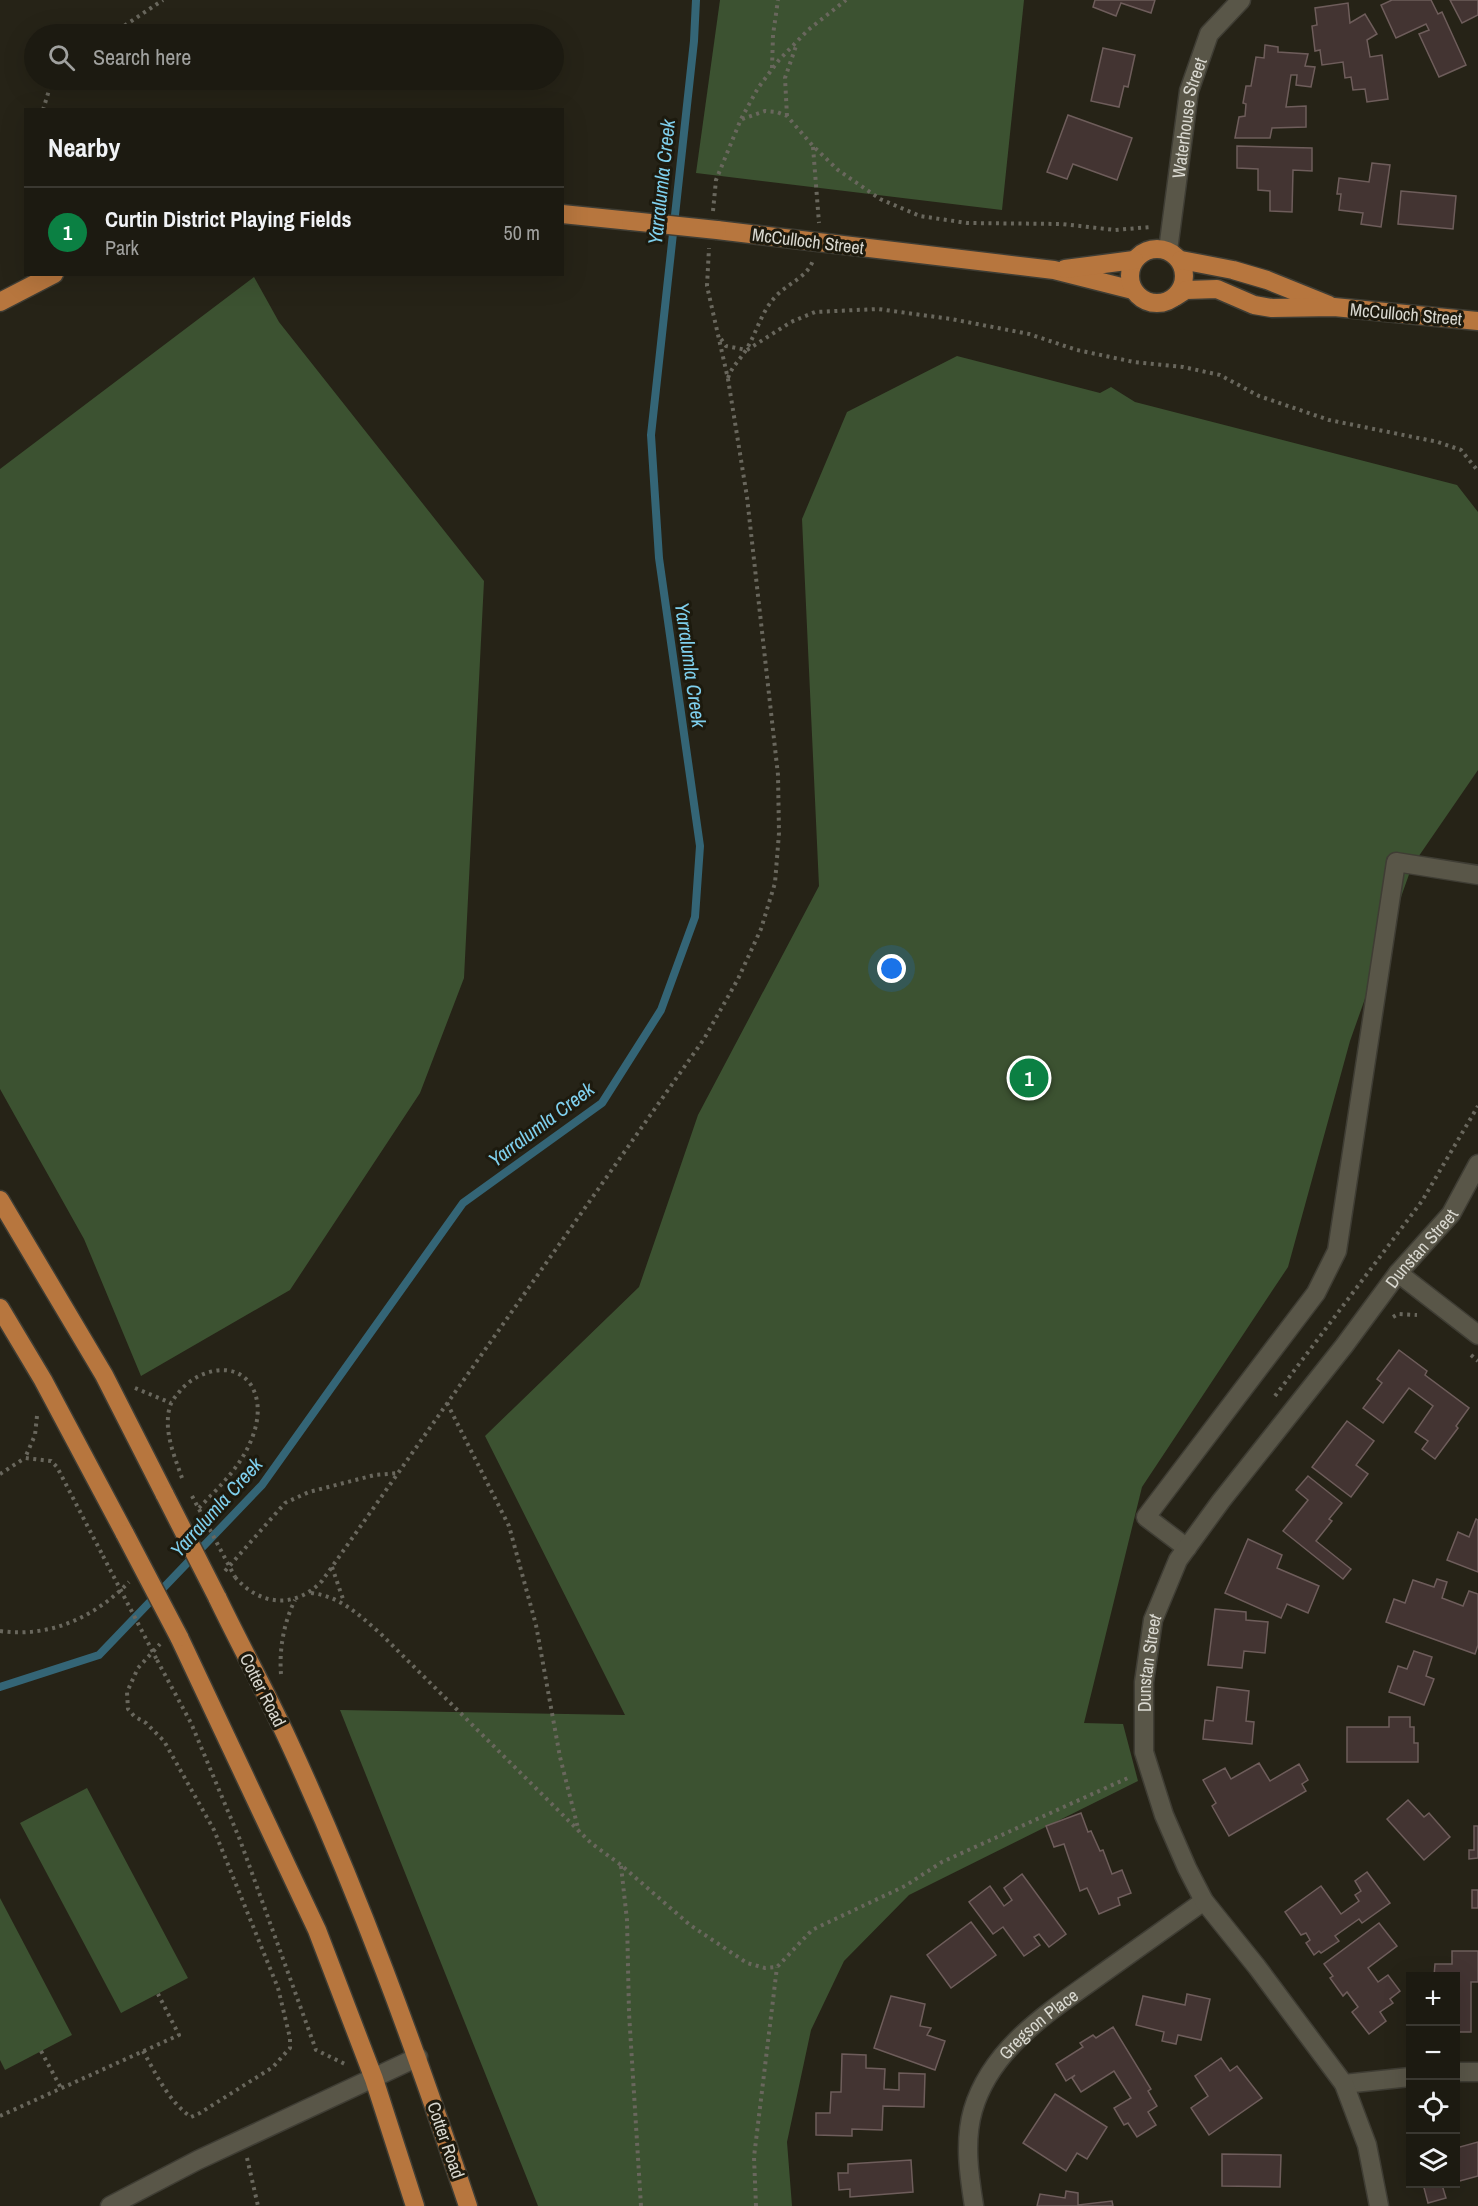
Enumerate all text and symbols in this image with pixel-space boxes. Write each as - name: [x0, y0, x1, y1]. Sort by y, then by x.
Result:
- search box: [24, 24, 564, 90]
- icon: search: [45, 41, 78, 74]
- text: Search here: [93, 42, 191, 72]
- street label: Waterhouse Street: [1165, 54, 1212, 180]
- water label: Yarralumla Creek: [641, 117, 681, 246]
- text: Nearby: [48, 130, 120, 165]
- text: Curtin District Playing Fields: [105, 204, 352, 234]
- text: 1: [63, 219, 72, 246]
- text: 50 m: [504, 219, 540, 246]
- street label: McCulloch Street: [751, 222, 865, 260]
- text: Park: [105, 234, 139, 261]
- street label: McCulloch Street: [1349, 297, 1463, 331]
- water label: Yarralumla Creek: [669, 601, 713, 730]
- your location: [877, 954, 906, 983]
- pin: 1: [1010, 1056, 1048, 1100]
- water label: Yarralumla Creek: [483, 1075, 600, 1173]
- street label: Dunstan Street: [1379, 1205, 1464, 1293]
- water label: Yarralumla Creek: [164, 1451, 269, 1563]
- street label: Dunstan Street: [1131, 1610, 1167, 1712]
- street label: Cotter Road: [234, 1649, 292, 1731]
- map controls: [1406, 1972, 1460, 2188]
- button: +: [1406, 1972, 1460, 2026]
- street label: Gregson Place: [993, 1982, 1083, 2065]
- button: −: [1406, 2026, 1460, 2080]
- button: locate: [1406, 2080, 1460, 2134]
- street label: Cotter Road: [421, 2098, 471, 2182]
- button: layers: [1406, 2134, 1460, 2188]

